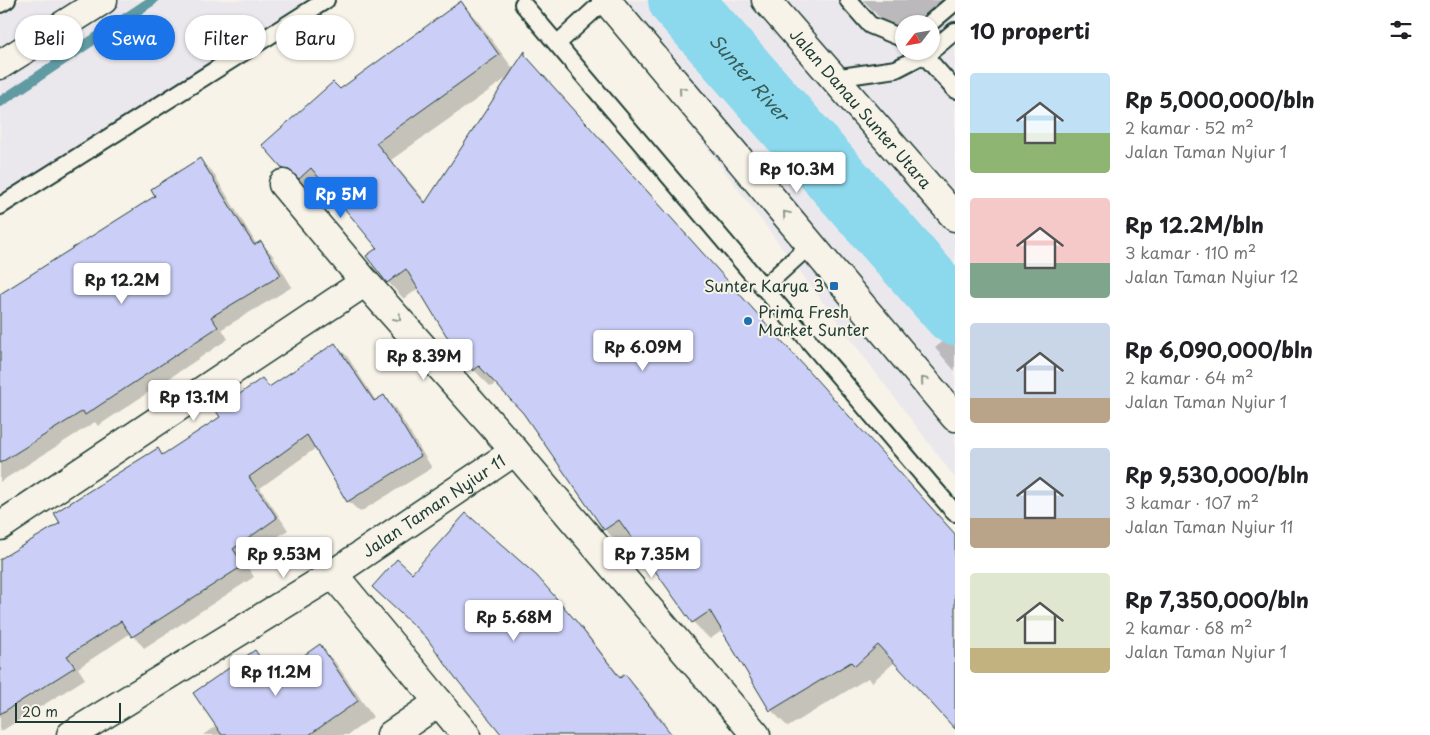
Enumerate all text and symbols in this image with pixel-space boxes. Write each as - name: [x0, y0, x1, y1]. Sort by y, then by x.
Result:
- text: 10 properti: [970, 14, 1090, 46]
- chip: Beli: [15, 15, 83, 60]
- chip: Sewa: [93, 15, 175, 60]
- chip: Filter: [185, 15, 266, 60]
- chip: Baru: [276, 15, 354, 60]
- north arrow: [895, 15, 940, 60]
- map controls: [895, 15, 940, 60]
- icon: filters: [1387, 16, 1415, 44]
- street label: Jalan Danau Sunter Utara: [785, 22, 938, 193]
- water label: Sunter River: [704, 27, 798, 129]
- text: Rp 5,000,000/bln: [1125, 83, 1315, 115]
- one-way arrow: [679, 87, 687, 96]
- icon: home: [1010, 93, 1070, 153]
- text: 2 kamar · 52 m²: [1125, 115, 1254, 139]
- text: Jalan Taman Nyiur 1: [1125, 139, 1287, 163]
- pin: Rp 10.3M: [745, 152, 849, 194]
- text: Rp 10.3M: [760, 156, 834, 180]
- pin: Rp 5M: [306, 176, 376, 219]
- text: Rp 5M: [315, 181, 367, 205]
- text: Rp 12.2M/bln: [1125, 208, 1264, 240]
- one-way arrow: [783, 211, 792, 220]
- icon: home: [1010, 218, 1070, 278]
- text: 3 kamar · 110 m²: [1125, 240, 1256, 264]
- pin: Rp 12.2M: [70, 262, 174, 305]
- text: Jalan Taman Nyiur 12: [1125, 264, 1299, 288]
- text: Rp 12.2M: [84, 267, 160, 291]
- place label: Sunter Karya 3: [704, 273, 824, 297]
- marker: Sunter Karya 3: [828, 280, 840, 292]
- place label: Prima Fresh Market Sunter: [758, 299, 869, 341]
- one-way arrow: [392, 313, 401, 322]
- marker: Prima Fresh Market Sunter: [742, 315, 754, 327]
- pin: Rp 6.09M: [591, 330, 695, 372]
- text: Rp 6,090,000/bln: [1125, 333, 1313, 365]
- text: Rp 6.09M: [604, 334, 682, 358]
- pin: Rp 8.39M: [372, 338, 476, 381]
- text: Rp 8.39M: [387, 343, 461, 367]
- icon: home: [1010, 343, 1070, 403]
- text: 2 kamar · 64 m²: [1125, 365, 1253, 389]
- one-way arrow: [920, 376, 929, 385]
- pin: Rp 13.1M: [142, 380, 246, 422]
- text: Rp 13.1M: [159, 384, 229, 408]
- text: Jalan Taman Nyiur 1: [1125, 389, 1287, 413]
- street label: Jalan Taman Nyiur 11: [357, 448, 510, 562]
- text: Rp 9,530,000/bln: [1125, 458, 1309, 490]
- icon: home: [1010, 468, 1070, 528]
- text: 3 kamar · 107 m²: [1125, 490, 1259, 514]
- text: Jalan Taman Nyiur 11: [1125, 514, 1293, 538]
- pin: Rp 9.53M: [232, 536, 336, 579]
- pin: Rp 7.35M: [600, 536, 704, 579]
- text: Rp 9.53M: [247, 541, 321, 565]
- text: Rp 7.35M: [614, 541, 690, 565]
- text: Rp 7,350,000/bln: [1125, 583, 1309, 615]
- icon: home: [1010, 593, 1070, 653]
- pin: Rp 5.68M: [462, 600, 566, 642]
- text: Rp 5.68M: [476, 604, 552, 628]
- text: 2 kamar · 68 m²: [1125, 615, 1253, 639]
- text: Jalan Taman Nyiur 1: [1125, 639, 1287, 663]
- pin: Rp 11.2M: [224, 654, 328, 697]
- text: Rp 11.2M: [241, 659, 311, 683]
- scale bar: [15, 700, 121, 723]
- text: 20 m: [22, 701, 58, 722]

